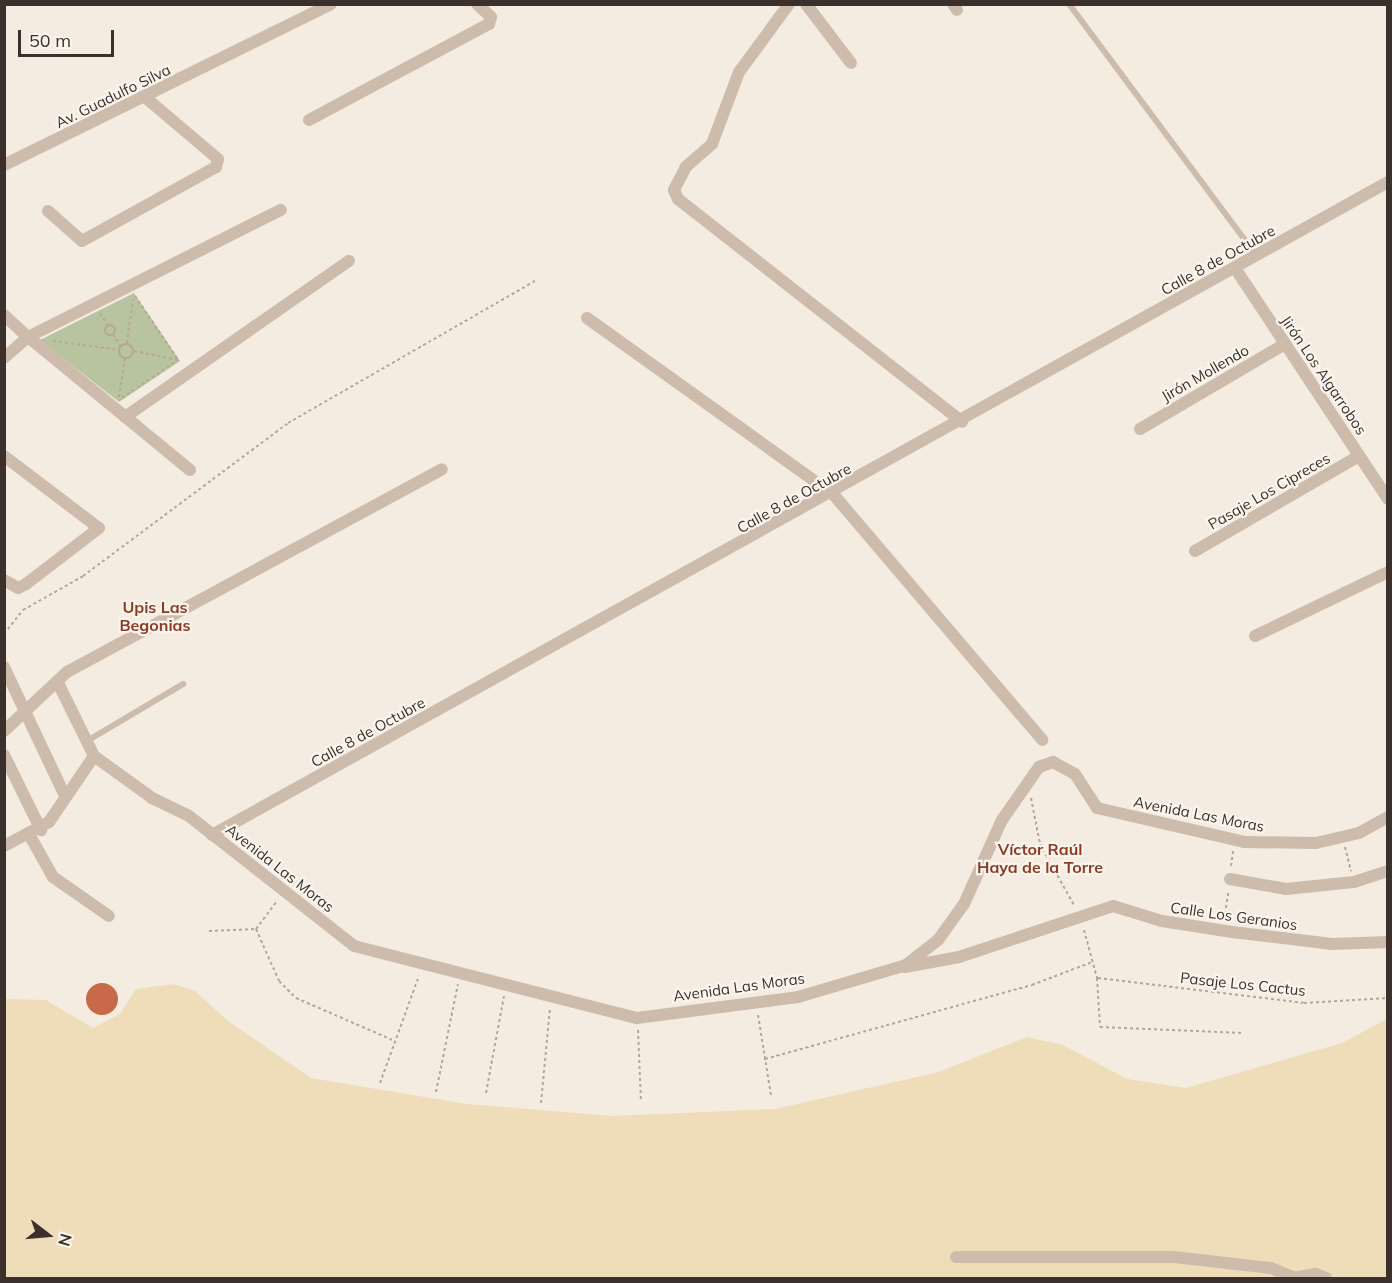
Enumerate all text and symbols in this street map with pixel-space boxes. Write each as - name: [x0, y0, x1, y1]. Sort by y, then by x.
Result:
- scale bar: [21, 18, 117, 56]
- text: 50 m: [29, 29, 71, 52]
- street label: Av. Guadulfo Silva: [53, 60, 173, 132]
- street label: Calle 8 de Octubre: [1158, 221, 1278, 299]
- street label: Jirón Los Algarrobos: [1277, 312, 1371, 438]
- street label: Jirón Mollendo: [1158, 341, 1252, 405]
- street label: Pasaje Los Cipreces: [1205, 449, 1333, 533]
- street label: Calle 8 de Octubre: [734, 459, 854, 537]
- district label: Upis Las Begonias: [120, 597, 190, 635]
- street label: Calle 8 de Octubre: [308, 693, 428, 771]
- street label: Avenida Las Moras: [1132, 793, 1266, 835]
- street label: Avenida Las Moras: [222, 820, 338, 916]
- district label: Víctor Raúl Haya de la Torre: [977, 839, 1103, 877]
- street label: Calle Los Geranios: [1169, 898, 1299, 934]
- street label: Pasaje Los Cactus: [1179, 968, 1307, 1000]
- street label: Avenida Las Moras: [672, 969, 806, 1005]
- north arrow: [18, 1205, 78, 1265]
- text: N: [54, 1231, 77, 1249]

